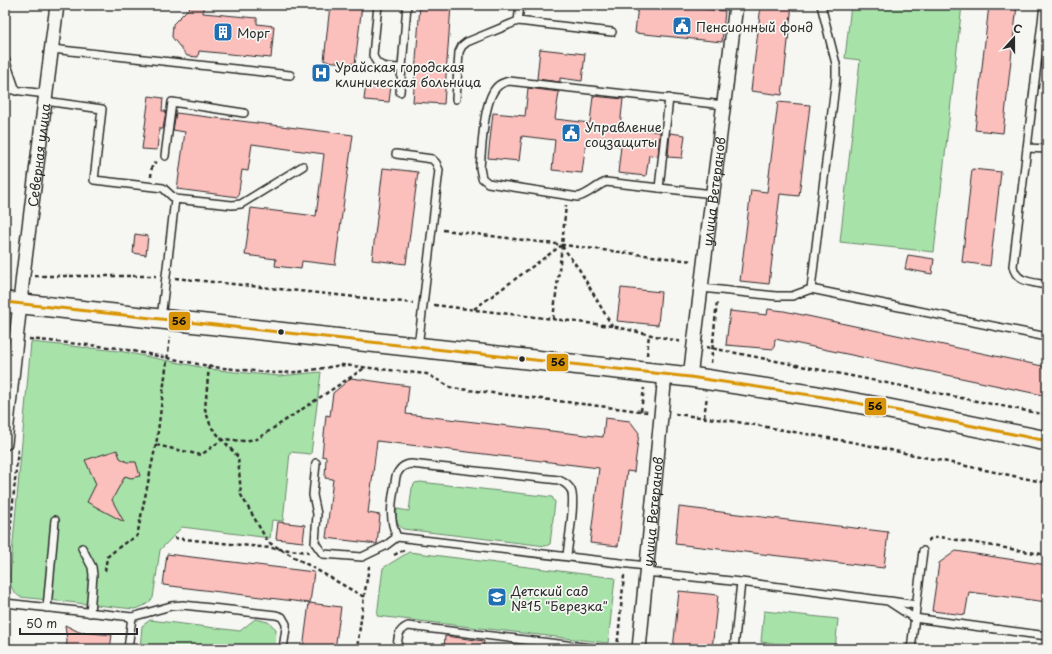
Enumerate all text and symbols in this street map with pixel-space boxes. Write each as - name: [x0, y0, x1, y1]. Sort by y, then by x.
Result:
- public building icon: Пенсионный фонд: [671, 15, 693, 37]
- place label: Пенсионный фонд: [696, 17, 813, 36]
- north arrow: [994, 18, 1034, 58]
- text: С: [1011, 19, 1025, 38]
- building icon: Морг: [212, 21, 234, 43]
- place label: Морг: [237, 23, 270, 42]
- place label: Урайская городская клиническая больница: [335, 57, 482, 91]
- hospital icon: Урайская городская клиническая больница: [310, 62, 332, 84]
- street label: Северная улица: [22, 101, 54, 208]
- place label: Управление соцзащиты: [585, 117, 662, 151]
- public building icon: Управление соцзащиты: [560, 122, 582, 144]
- street label: улица Ветеранов: [697, 136, 729, 247]
- line badge: 56: [168, 311, 191, 331]
- text: 56: [172, 312, 187, 329]
- unlabelled marker: [276, 327, 286, 337]
- line badge: 56: [546, 353, 569, 372]
- text: 56: [551, 353, 566, 370]
- unlabelled marker: [517, 354, 527, 364]
- line badge: 56: [864, 397, 887, 416]
- text: 56: [868, 397, 883, 414]
- street label: улица Ветеранов: [637, 456, 667, 567]
- place label: Детский сад №15 "Березка": [510, 581, 608, 615]
- school or university icon: Детский сад №15 "Березка": [486, 586, 508, 608]
- scale bar: [20, 610, 137, 636]
- text: 50 m: [26, 614, 57, 632]

